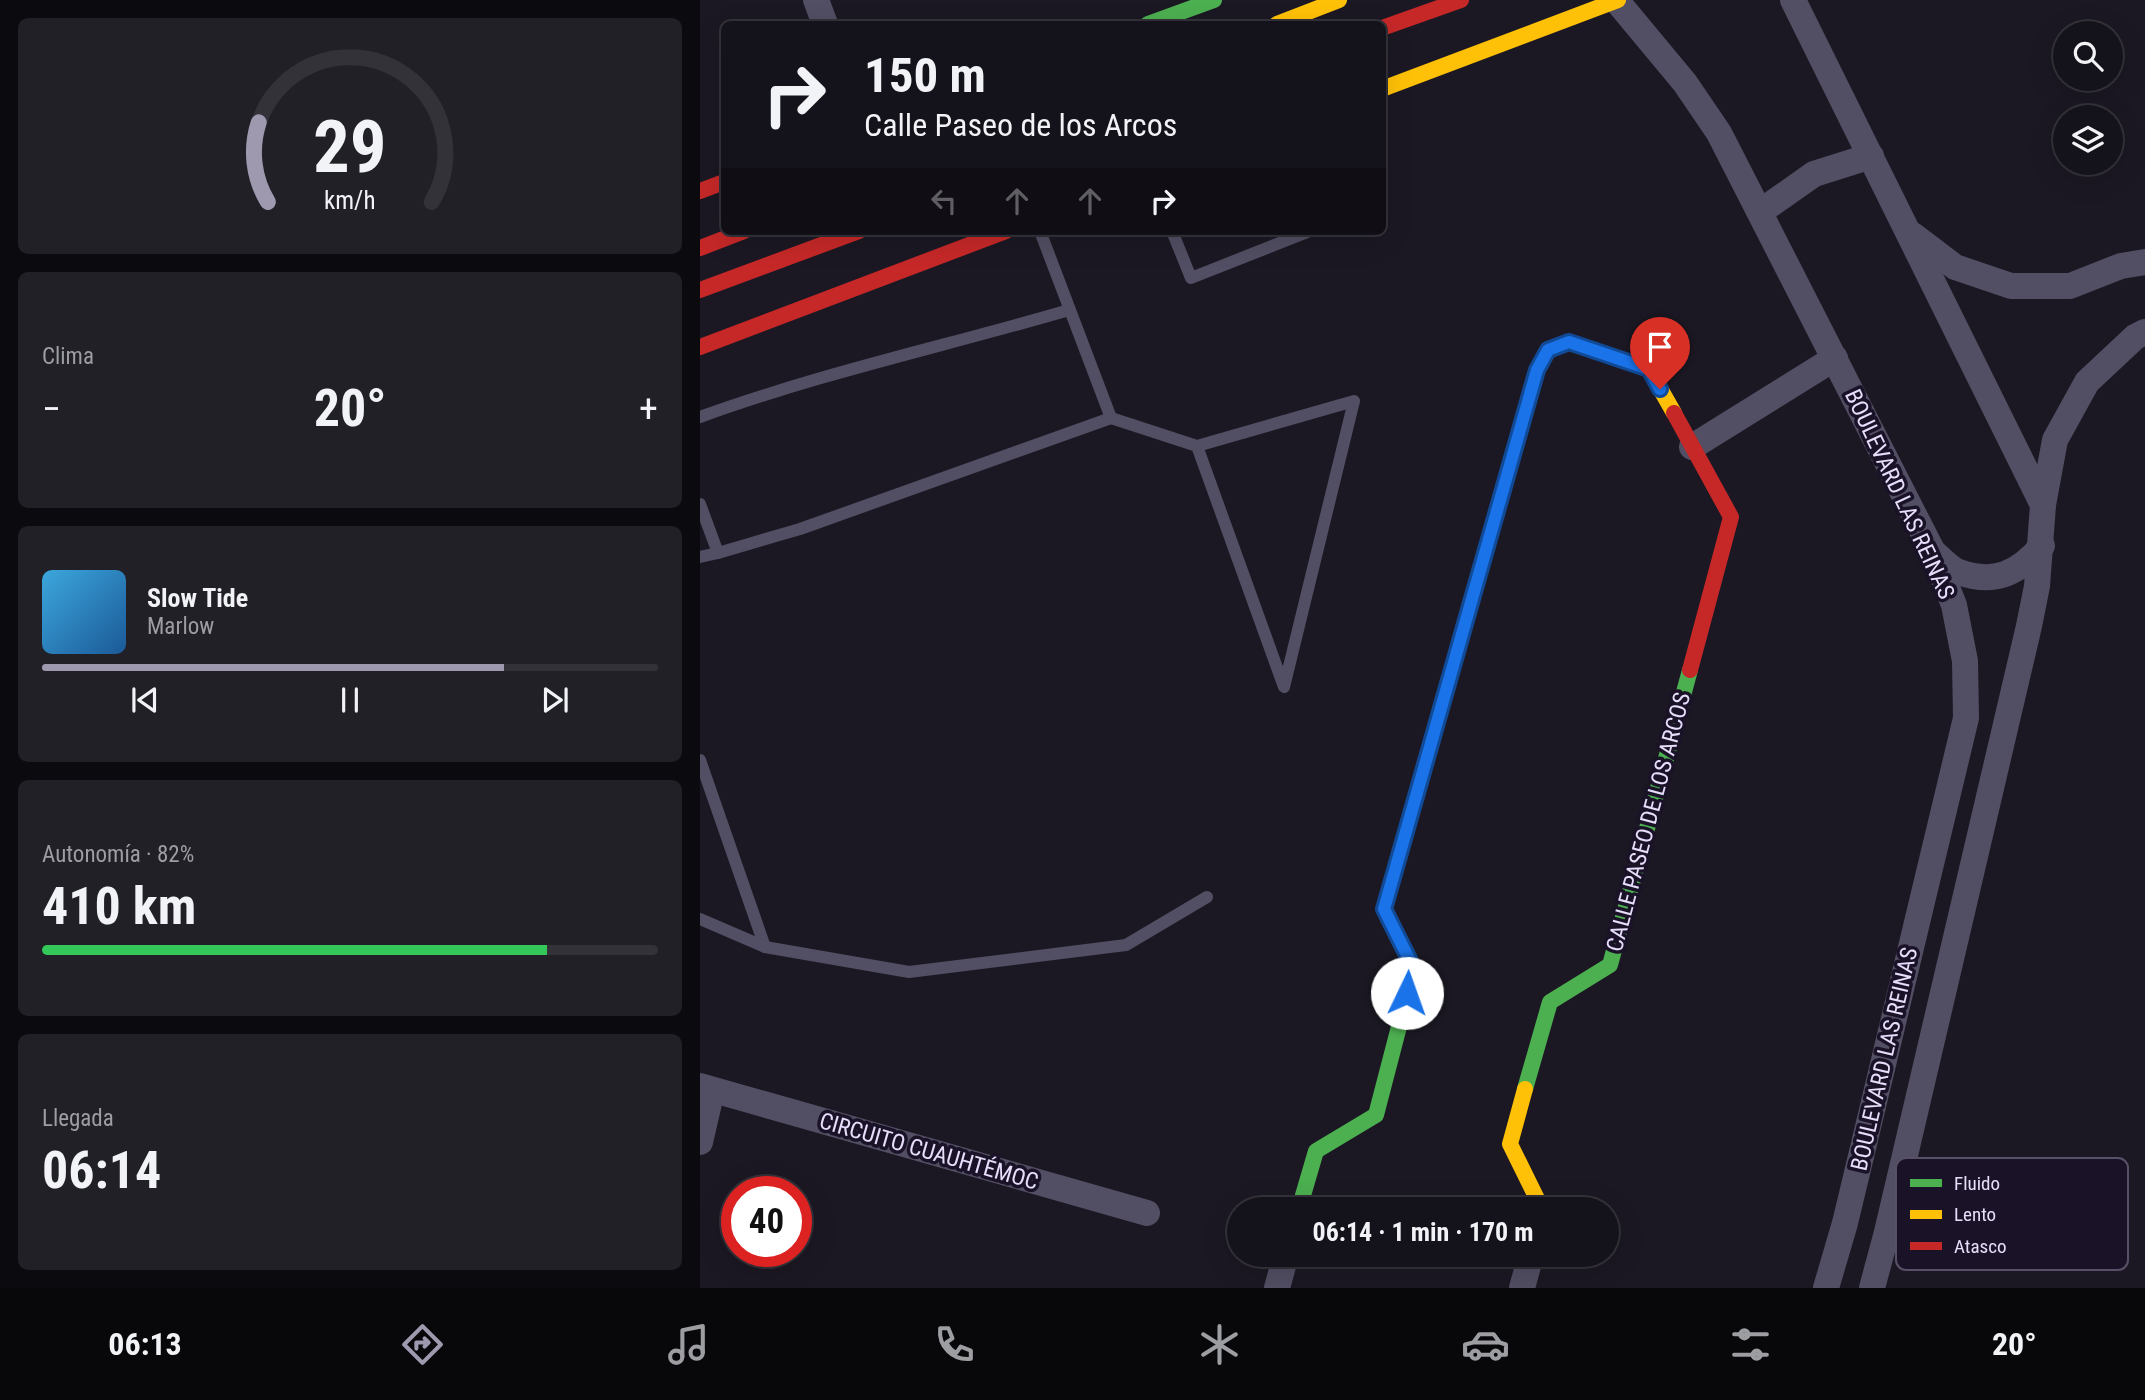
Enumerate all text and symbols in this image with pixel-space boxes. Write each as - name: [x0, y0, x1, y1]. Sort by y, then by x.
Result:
- map controls: [2053, 21, 2123, 175]
- button: search: [2053, 21, 2123, 91]
- text: 150 m: [864, 47, 986, 104]
- icon: right: [749, 49, 840, 140]
- text: 29: [313, 104, 387, 190]
- button: layers: [2053, 105, 2123, 175]
- text: Calle Paseo de los Arcos: [864, 106, 1177, 144]
- icon: left: [925, 182, 963, 220]
- icon: ahead: [998, 182, 1036, 220]
- icon: ahead: [1071, 182, 1109, 220]
- icon: right: [1144, 182, 1182, 220]
- text: km/h: [324, 186, 376, 215]
- pin: [1630, 317, 1690, 389]
- icon: arrive: [1641, 328, 1679, 366]
- text: Clima: [42, 343, 94, 370]
- text: 20°: [314, 378, 386, 439]
- street label: BOULEVARD LAS REINAS: [1839, 385, 1960, 603]
- text: −: [42, 387, 61, 431]
- text: +: [639, 387, 658, 431]
- text: Slow Tide: [147, 583, 248, 613]
- text: Marlow: [147, 613, 214, 640]
- icon: previous: [126, 681, 164, 719]
- icon: pause: [331, 681, 369, 719]
- icon: next: [536, 681, 574, 719]
- street label: CALLE PASEO DE LOS ARCOS: [1601, 690, 1696, 955]
- text: Autonomía · 82%: [42, 841, 194, 868]
- text: 410 km: [42, 876, 196, 937]
- street label: BOULEVARD LAS REINAS: [1846, 945, 1923, 1173]
- position arrow: [1370, 956, 1444, 1030]
- text: Llegada: [42, 1105, 114, 1132]
- street label: CIRCUITO CUAUHTÉMOC: [816, 1106, 1042, 1196]
- text: 06:14: [42, 1140, 161, 1201]
- legend: [1896, 1158, 2128, 1270]
- text: Fluido: [1954, 1172, 2000, 1195]
- speed limit sign: 40: [721, 1176, 812, 1267]
- text: Lento: [1954, 1203, 1996, 1226]
- text: 06:14 · 1 min · 170 m: [1313, 1217, 1533, 1247]
- text: Atasco: [1954, 1235, 2007, 1258]
- icon: directions: [398, 1320, 447, 1369]
- icon: music: [664, 1320, 713, 1369]
- icon: phone: [930, 1320, 979, 1369]
- icon: climate: [1195, 1320, 1244, 1369]
- icon: car: [1461, 1320, 1510, 1369]
- icon: filters: [1726, 1320, 1775, 1369]
- text: 06:13: [108, 1325, 182, 1363]
- text: 20°: [1992, 1325, 2037, 1363]

